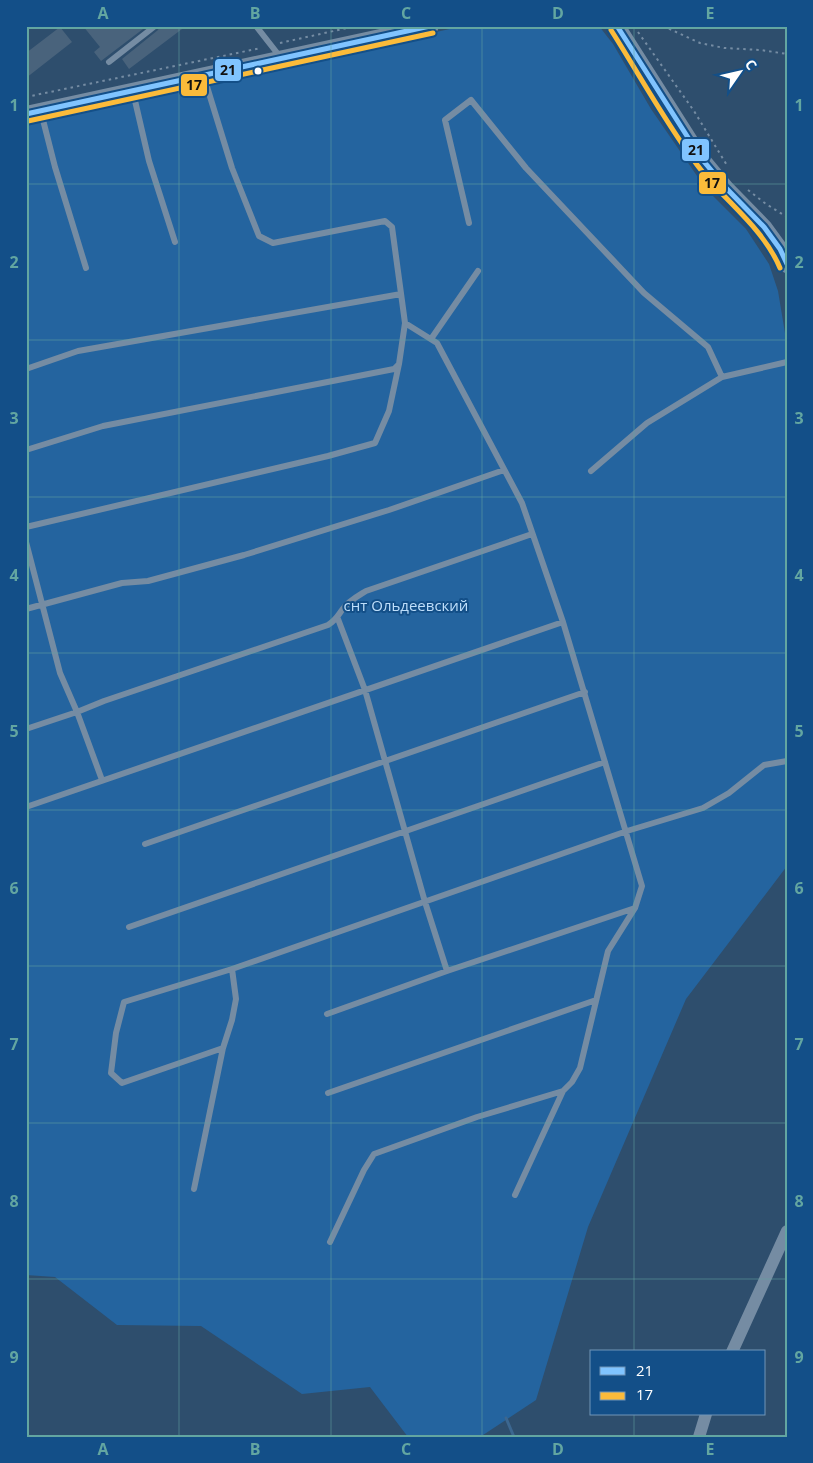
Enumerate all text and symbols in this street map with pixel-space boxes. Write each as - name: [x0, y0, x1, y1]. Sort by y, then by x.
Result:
- text: A: [97, 2, 109, 24]
- text: B: [250, 2, 260, 24]
- text: C: [401, 2, 411, 24]
- text: D: [552, 2, 564, 24]
- text: E: [706, 2, 715, 24]
- north arrow: [716, 48, 766, 98]
- text: С: [741, 55, 762, 74]
- line badge: 21: [214, 58, 242, 82]
- text: 21: [220, 60, 236, 79]
- unlabelled marker: [253, 66, 263, 76]
- line badge: 17: [180, 73, 208, 97]
- text: 17: [186, 75, 202, 94]
- text: 1: [9, 94, 19, 116]
- text: 1: [794, 94, 804, 116]
- line badge: 21: [681, 138, 710, 162]
- text: 21: [688, 140, 704, 159]
- line badge: 17: [698, 171, 727, 195]
- text: 17: [704, 173, 720, 192]
- text: 2: [9, 251, 19, 273]
- text: 2: [794, 251, 804, 273]
- text: 3: [9, 407, 19, 429]
- text: 3: [794, 407, 804, 429]
- text: 4: [9, 564, 19, 586]
- text: 4: [794, 564, 804, 586]
- park label: снт Ольдеевский: [344, 595, 468, 615]
- text: 5: [9, 720, 19, 742]
- text: 5: [794, 720, 804, 742]
- text: 6: [9, 877, 19, 899]
- text: 6: [794, 877, 804, 899]
- text: 7: [9, 1033, 19, 1055]
- text: 7: [794, 1033, 804, 1055]
- text: 8: [9, 1190, 19, 1212]
- text: 8: [794, 1190, 804, 1212]
- text: 9: [9, 1346, 19, 1368]
- text: 9: [794, 1346, 804, 1368]
- legend: [590, 1350, 766, 1416]
- text: 21: [636, 1360, 653, 1380]
- text: 17: [636, 1384, 653, 1404]
- text: A: [97, 1438, 109, 1460]
- text: B: [250, 1438, 260, 1460]
- text: C: [401, 1438, 411, 1460]
- text: D: [552, 1438, 564, 1460]
- text: E: [706, 1438, 715, 1460]

